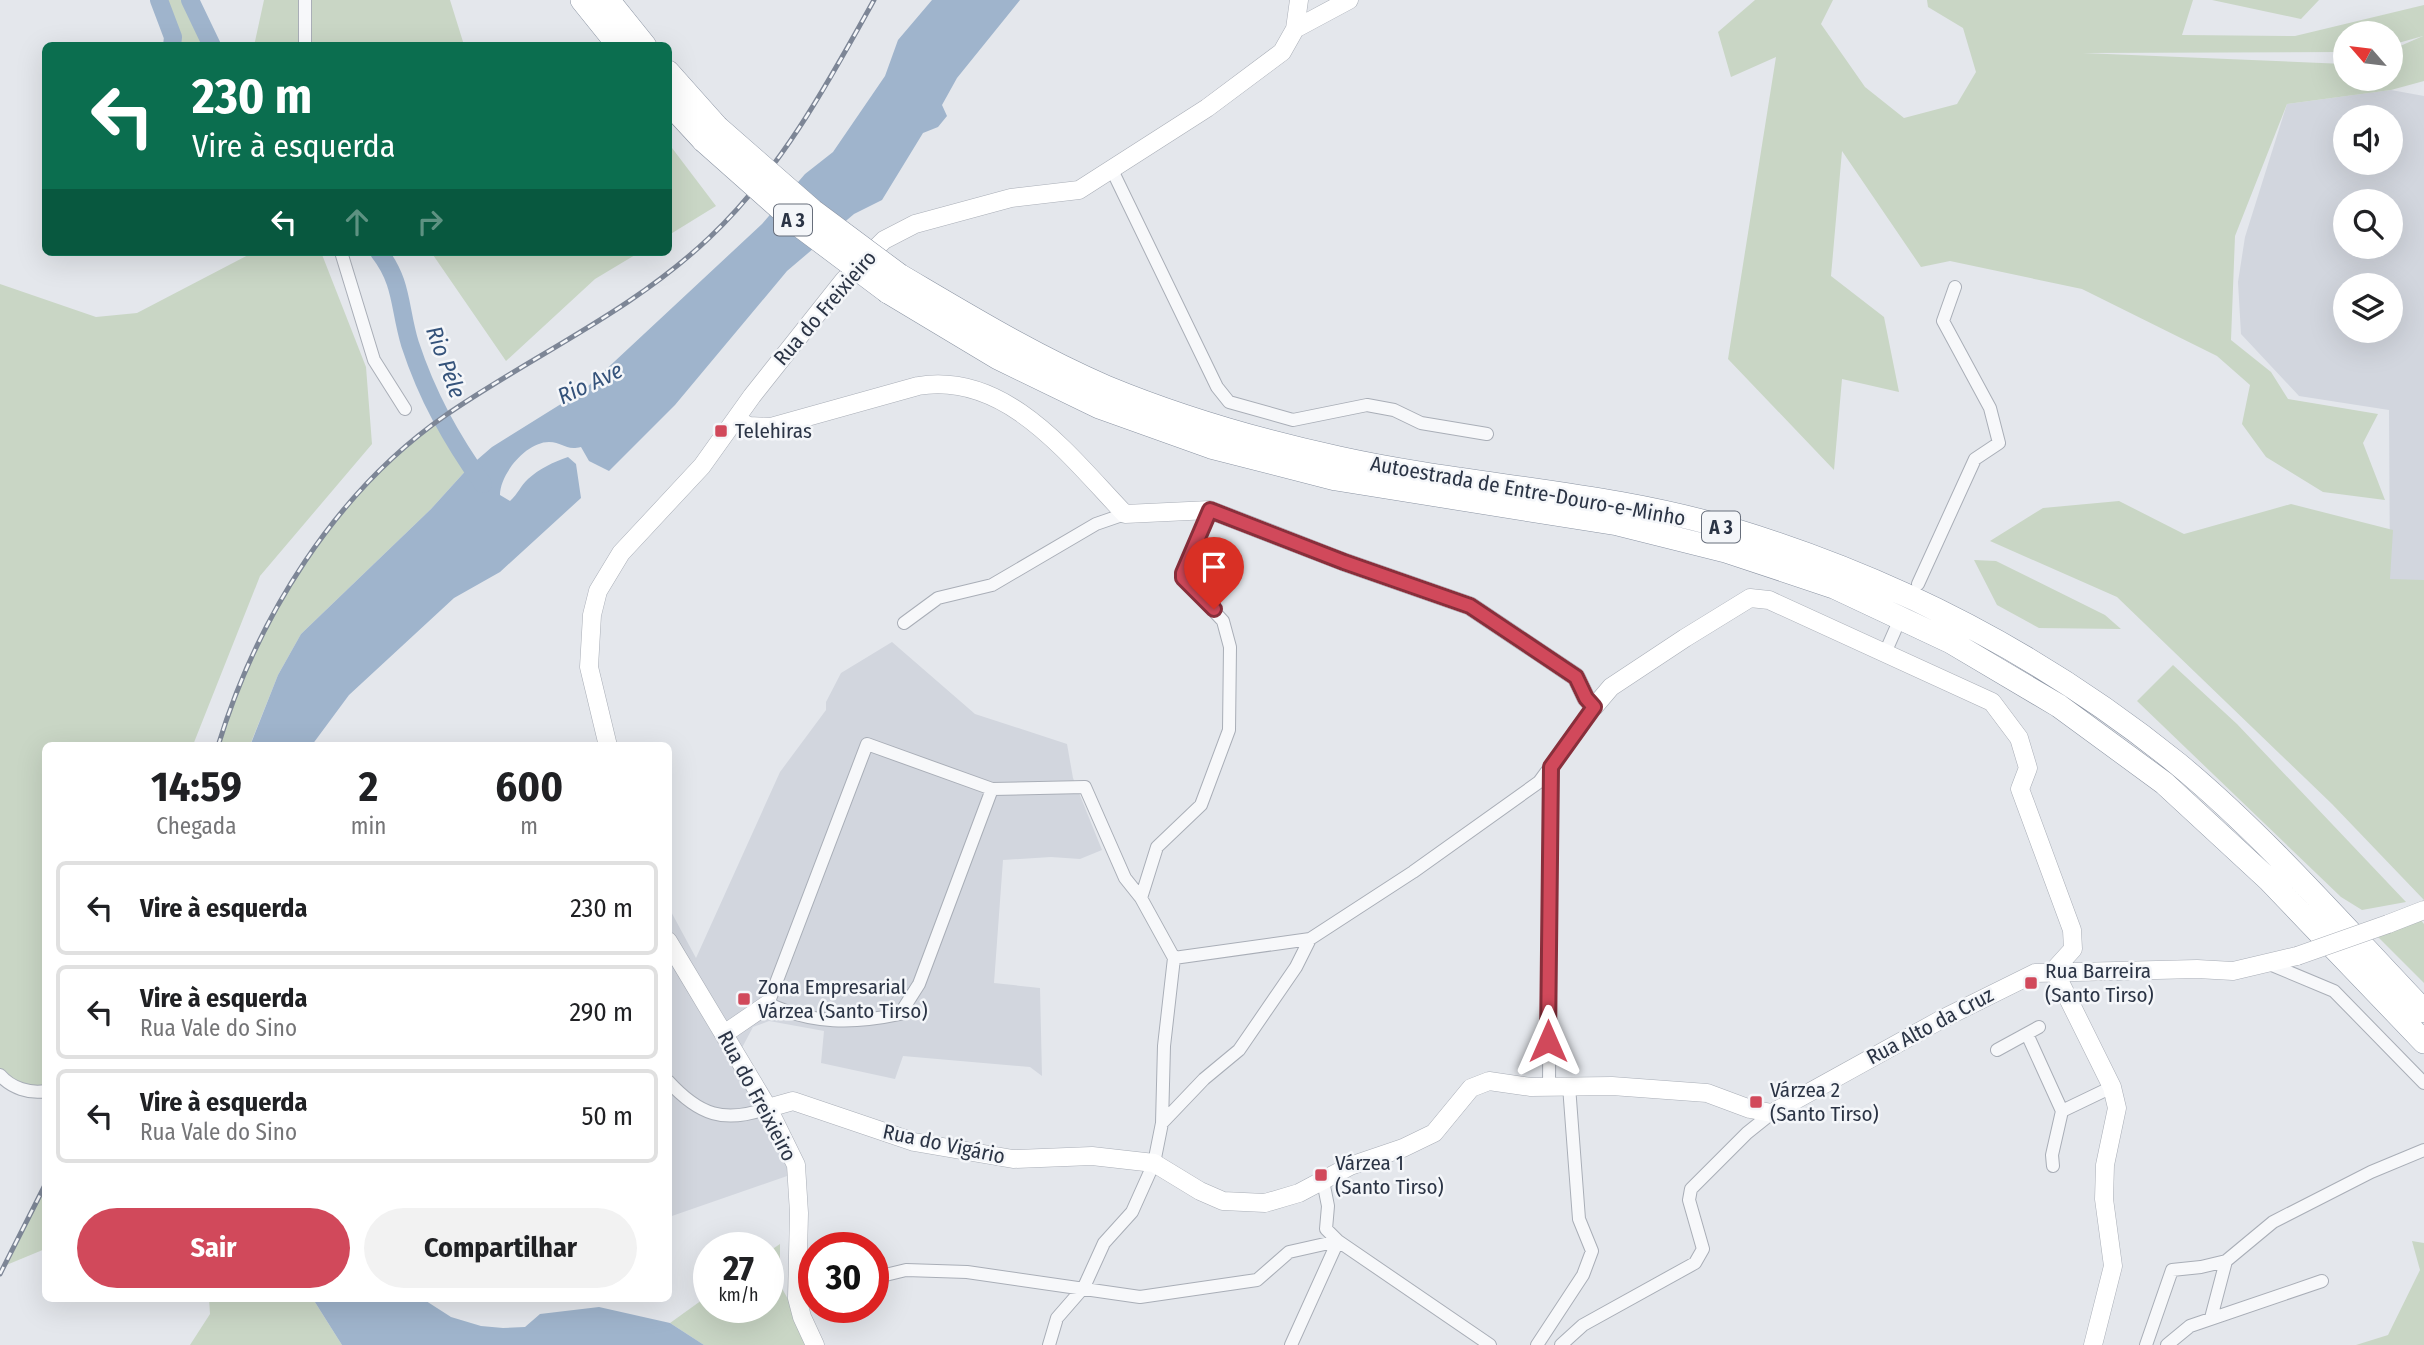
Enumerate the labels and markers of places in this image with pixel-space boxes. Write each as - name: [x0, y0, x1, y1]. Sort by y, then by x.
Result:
- place label: Telehiras: [735, 418, 812, 444]
- marker: Telehiras: [713, 423, 729, 439]
- pin: [1184, 537, 1244, 609]
- place label: Rua Barreira (Santo Tirso): [2045, 958, 2154, 1008]
- place label: Zona Empresarial Várzea (Santo Tirso): [758, 974, 928, 1024]
- marker: Rua Barreira (Santo Tirso): [2023, 975, 2039, 991]
- marker: Zona Empresarial Várzea (Santo Tirso): [736, 991, 752, 1007]
- place label: Várzea 2 (Santo Tirso): [1770, 1077, 1879, 1127]
- marker: Várzea 2 (Santo Tirso): [1748, 1094, 1764, 1110]
- place label: Várzea 1 (Santo Tirso): [1335, 1150, 1444, 1200]
- marker: Várzea 1 (Santo Tirso): [1313, 1167, 1329, 1183]

